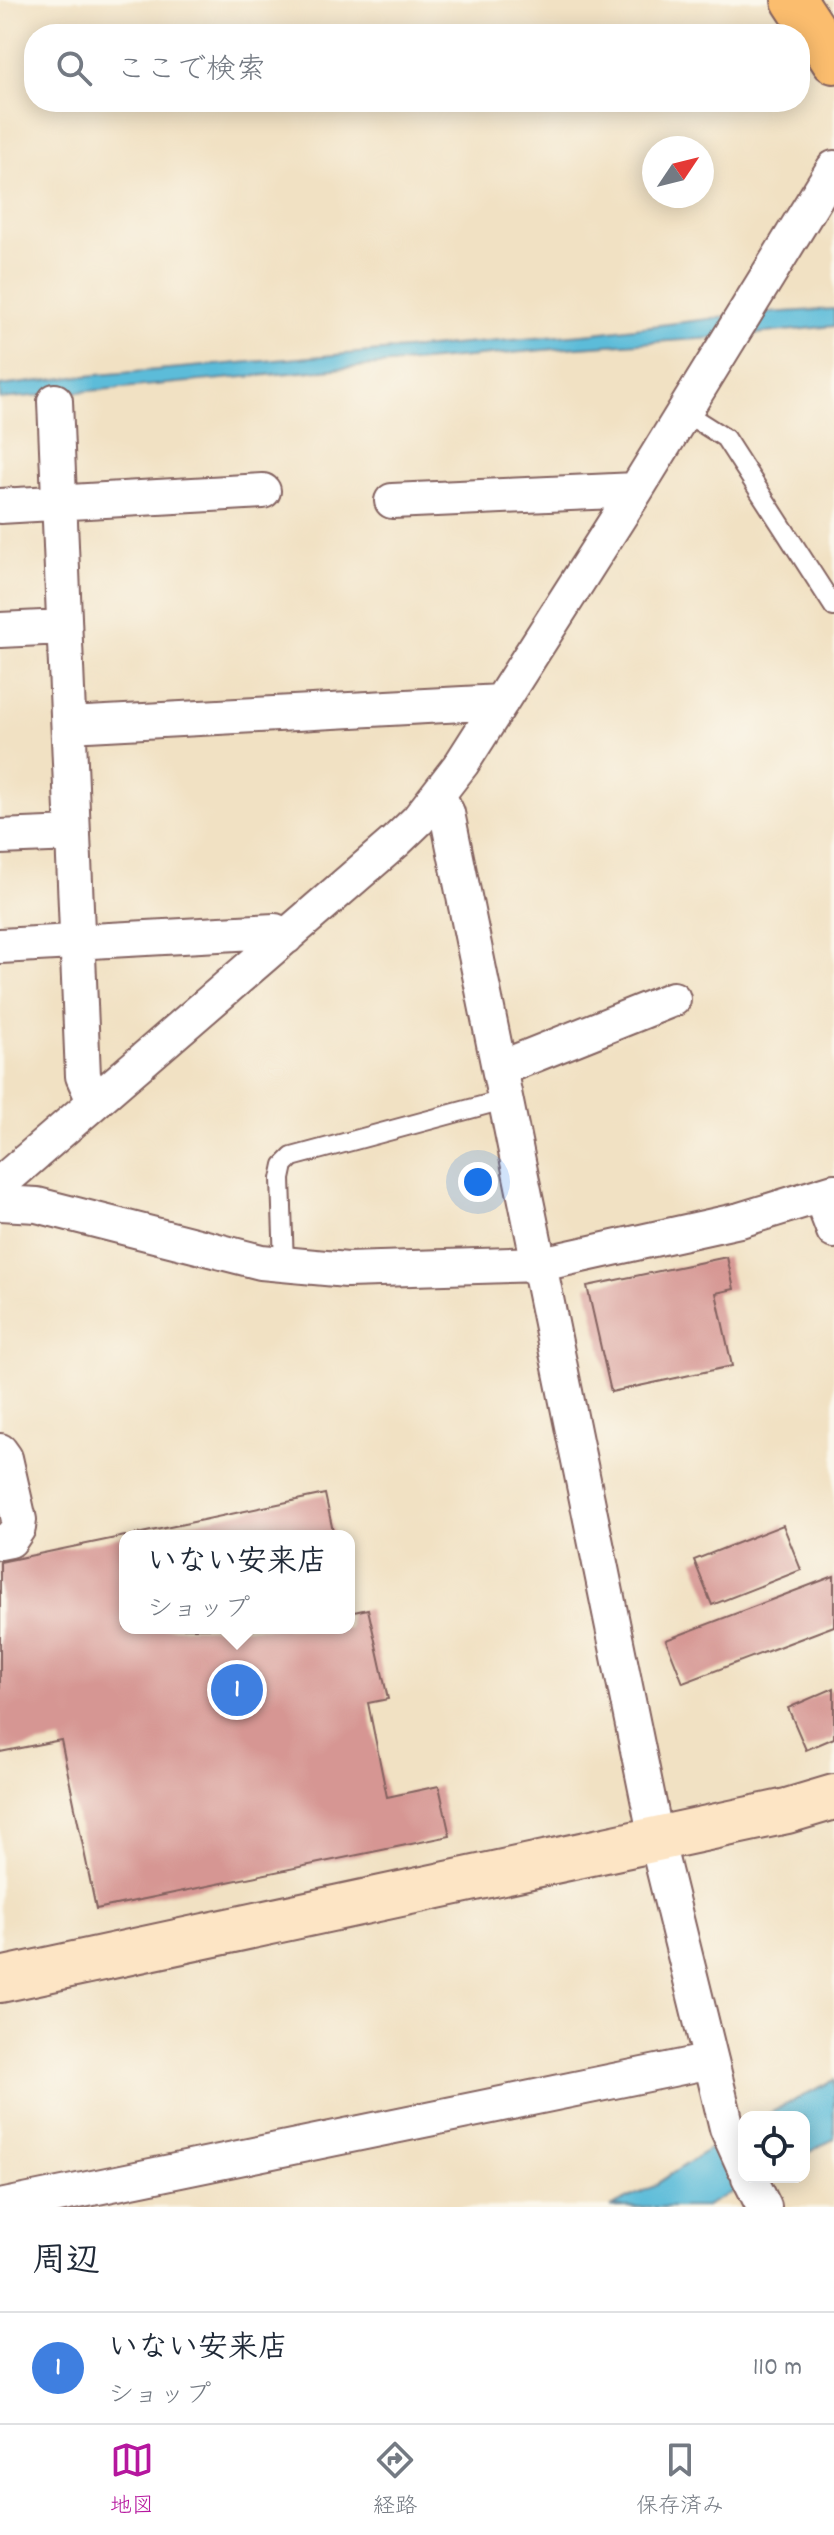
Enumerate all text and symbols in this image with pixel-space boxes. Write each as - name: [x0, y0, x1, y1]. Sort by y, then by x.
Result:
- search box: [24, 24, 810, 112]
- icon: search: [52, 46, 96, 90]
- text: ここで検索: [116, 51, 266, 94]
- north arrow: [642, 136, 714, 208]
- your location: [458, 1162, 498, 1202]
- popup: [119, 1530, 355, 1634]
- text: いない安来店: [147, 1543, 327, 1586]
- text: ショップ: [147, 1592, 250, 1629]
- pin: 1: [211, 1660, 263, 1720]
- map controls: [738, 2111, 810, 2183]
- button: locate: [738, 2111, 810, 2183]
- text: 周辺: [32, 2239, 100, 2288]
- text: いない安来店: [108, 2329, 288, 2372]
- text: 1: [55, 2350, 61, 2387]
- text: 110 m: [753, 2350, 802, 2387]
- text: ショップ: [108, 2378, 211, 2415]
- tab: 地図: [110, 2438, 154, 2523]
- tab: 経路: [373, 2438, 417, 2523]
- tab: 保存済み: [636, 2438, 724, 2523]

